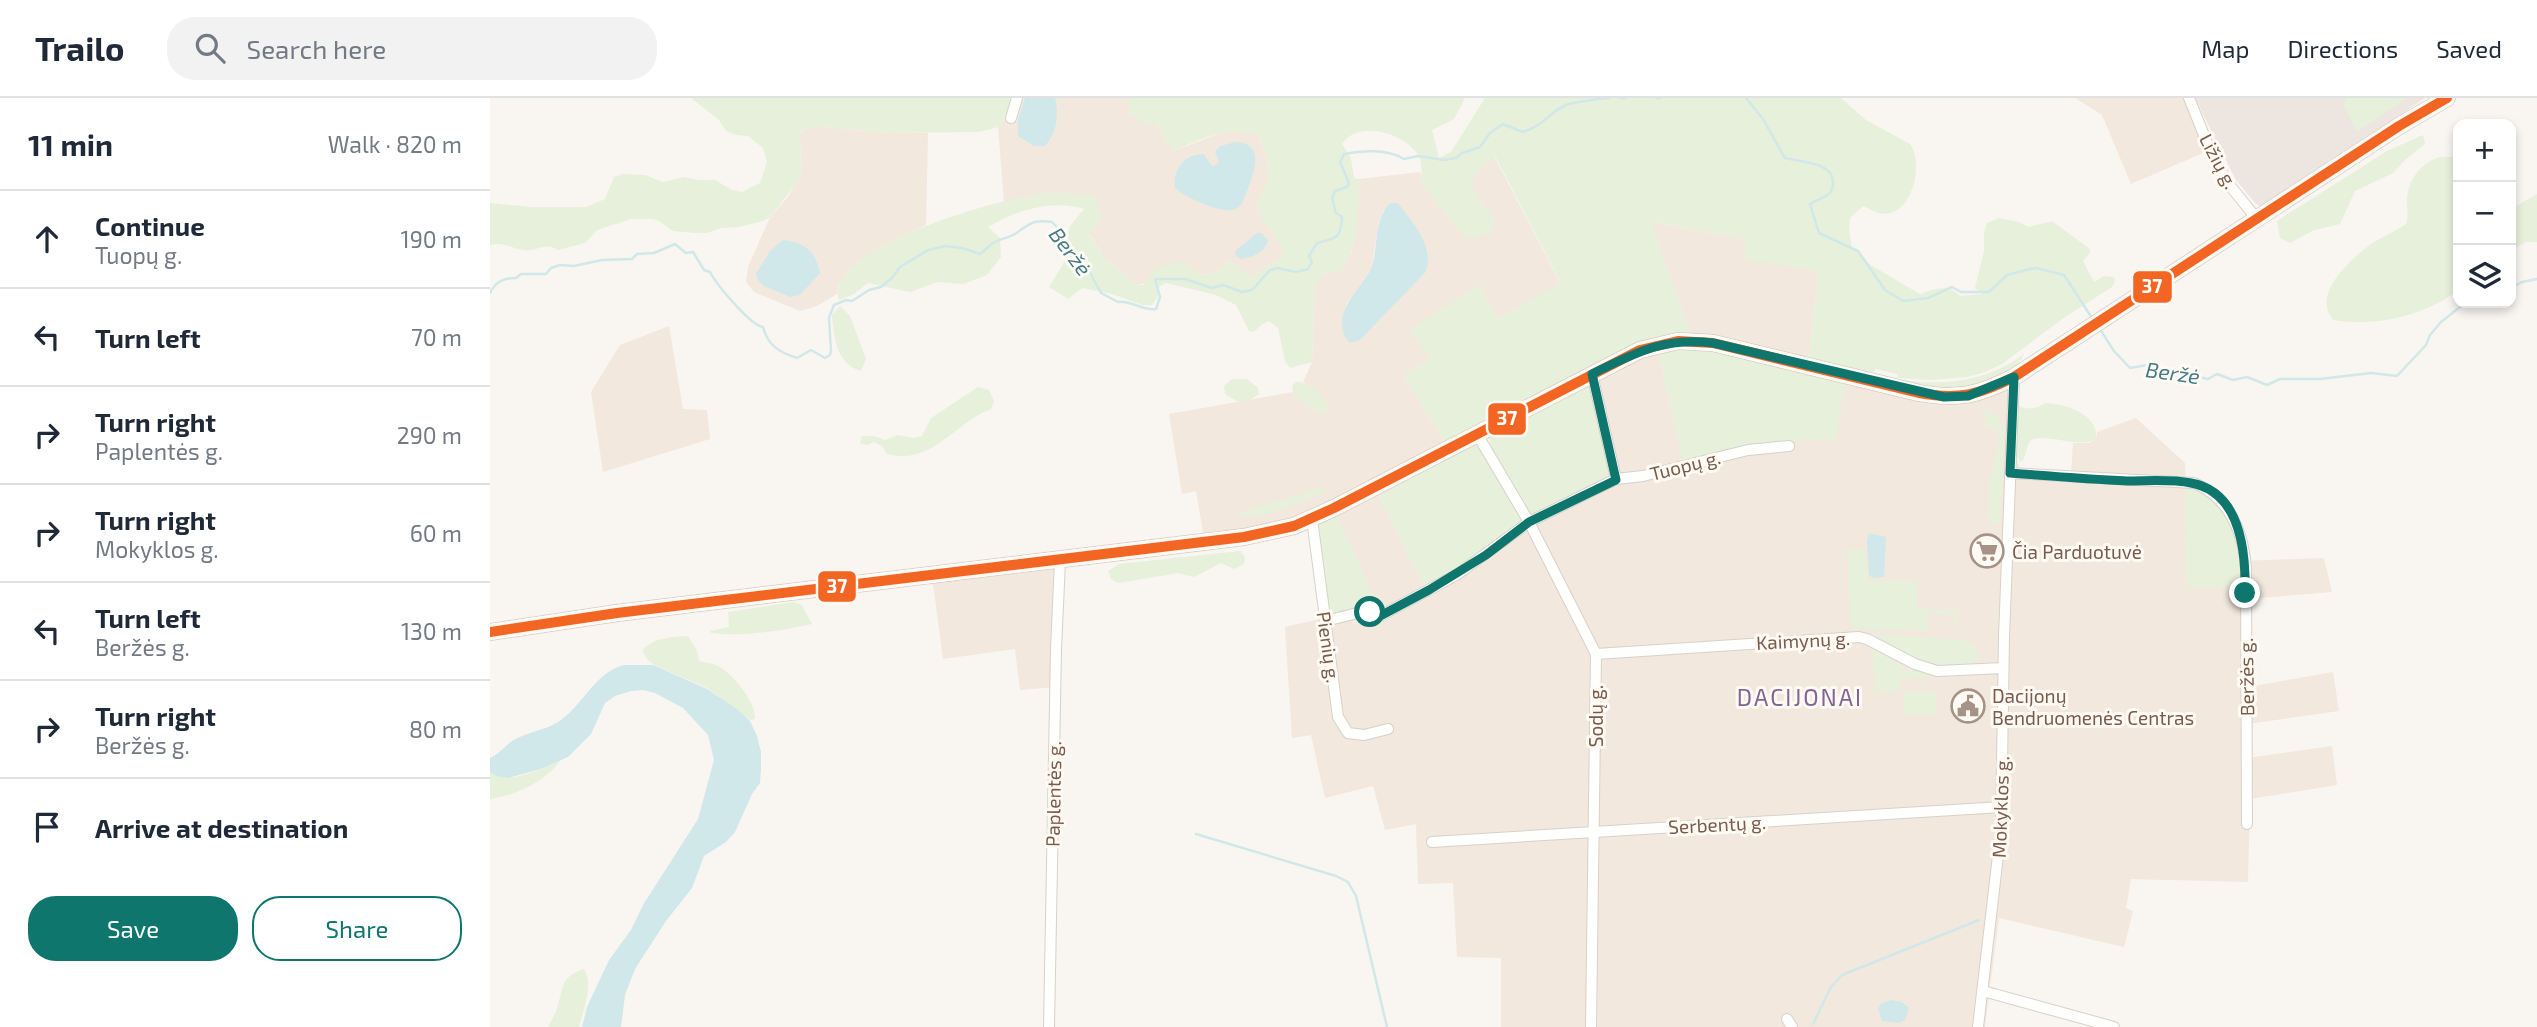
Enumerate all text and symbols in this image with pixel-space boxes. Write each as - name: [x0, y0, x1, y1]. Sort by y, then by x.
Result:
- search box: [167, 17, 657, 80]
- text: Trailo: [35, 28, 125, 68]
- icon: search: [191, 29, 229, 67]
- text: Search here: [247, 33, 386, 64]
- text: Map: [2201, 34, 2249, 63]
- text: Directions: [2287, 34, 2398, 63]
- text: Saved: [2436, 34, 2502, 63]
- map controls: [2453, 119, 2516, 308]
- button: +: [2453, 119, 2516, 182]
- text: 11 min: [28, 126, 113, 162]
- text: Walk · 820 m: [328, 130, 462, 158]
- street label: Ližių g.: [2195, 130, 2243, 192]
- button: −: [2453, 182, 2516, 245]
- text: Continue: [95, 210, 205, 241]
- icon: ahead: [28, 220, 66, 258]
- water label: Beržė: [1045, 222, 1097, 280]
- text: 190 m: [401, 225, 462, 253]
- text: Tuopų g.: [95, 241, 182, 269]
- button: layers: [2453, 245, 2516, 308]
- line badge: 37: [2132, 270, 2173, 304]
- text: 37: [2142, 274, 2162, 297]
- icon: left: [28, 318, 66, 356]
- text: Turn left: [95, 322, 201, 353]
- text: 70 m: [411, 323, 462, 351]
- water label: Beržė: [2144, 356, 2202, 388]
- line badge: 37: [1487, 402, 1527, 436]
- text: Turn right: [95, 406, 216, 437]
- text: 37: [1497, 406, 1517, 429]
- icon: right: [28, 416, 66, 454]
- text: 290 m: [397, 421, 462, 449]
- text: Paplentės g.: [95, 437, 223, 465]
- street label: Tuopų g.: [1647, 445, 1723, 485]
- text: Turn right: [95, 504, 216, 535]
- icon: right: [28, 514, 66, 552]
- text: 60 m: [410, 519, 462, 547]
- supermarket icon: Čia Parduotuvė: [1968, 532, 2006, 570]
- text: Mokyklos g.: [95, 535, 219, 563]
- place label: Čia Parduotuvė: [2012, 540, 2142, 563]
- line badge: 37: [817, 570, 857, 603]
- text: 37: [827, 574, 847, 597]
- route end: [2229, 577, 2260, 608]
- route start: [1354, 596, 1385, 627]
- text: Turn left: [95, 602, 201, 633]
- street label: Pienių g.: [1313, 610, 1345, 684]
- icon: left: [28, 612, 66, 650]
- text: 130 m: [401, 617, 462, 645]
- street label: Kaimynų g.: [1755, 626, 1851, 654]
- text: Beržės g.: [95, 633, 190, 661]
- street label: Beržės g.: [2234, 638, 2258, 716]
- district label: DACIJONAI: [1737, 683, 1863, 711]
- place label: Dacijonų Bendruomenės Centras: [1992, 684, 2194, 729]
- street label: Sodų g.: [1584, 685, 1607, 747]
- public building icon: Dacijonų Bendruomenės Centras: [1949, 687, 1987, 725]
- text: Turn right: [95, 700, 216, 731]
- icon: right: [28, 710, 66, 748]
- text: 80 m: [409, 715, 462, 743]
- text: Beržės g.: [95, 731, 190, 759]
- street label: Paplentės g.: [1041, 741, 1065, 847]
- street label: Mokyklos g.: [1987, 756, 2013, 858]
- icon: arrive: [28, 808, 66, 846]
- street label: Serbentų g.: [1668, 810, 1766, 838]
- text: Arrive at destination: [95, 812, 348, 843]
- button: Save: [28, 896, 238, 961]
- button: Share: [252, 896, 462, 961]

